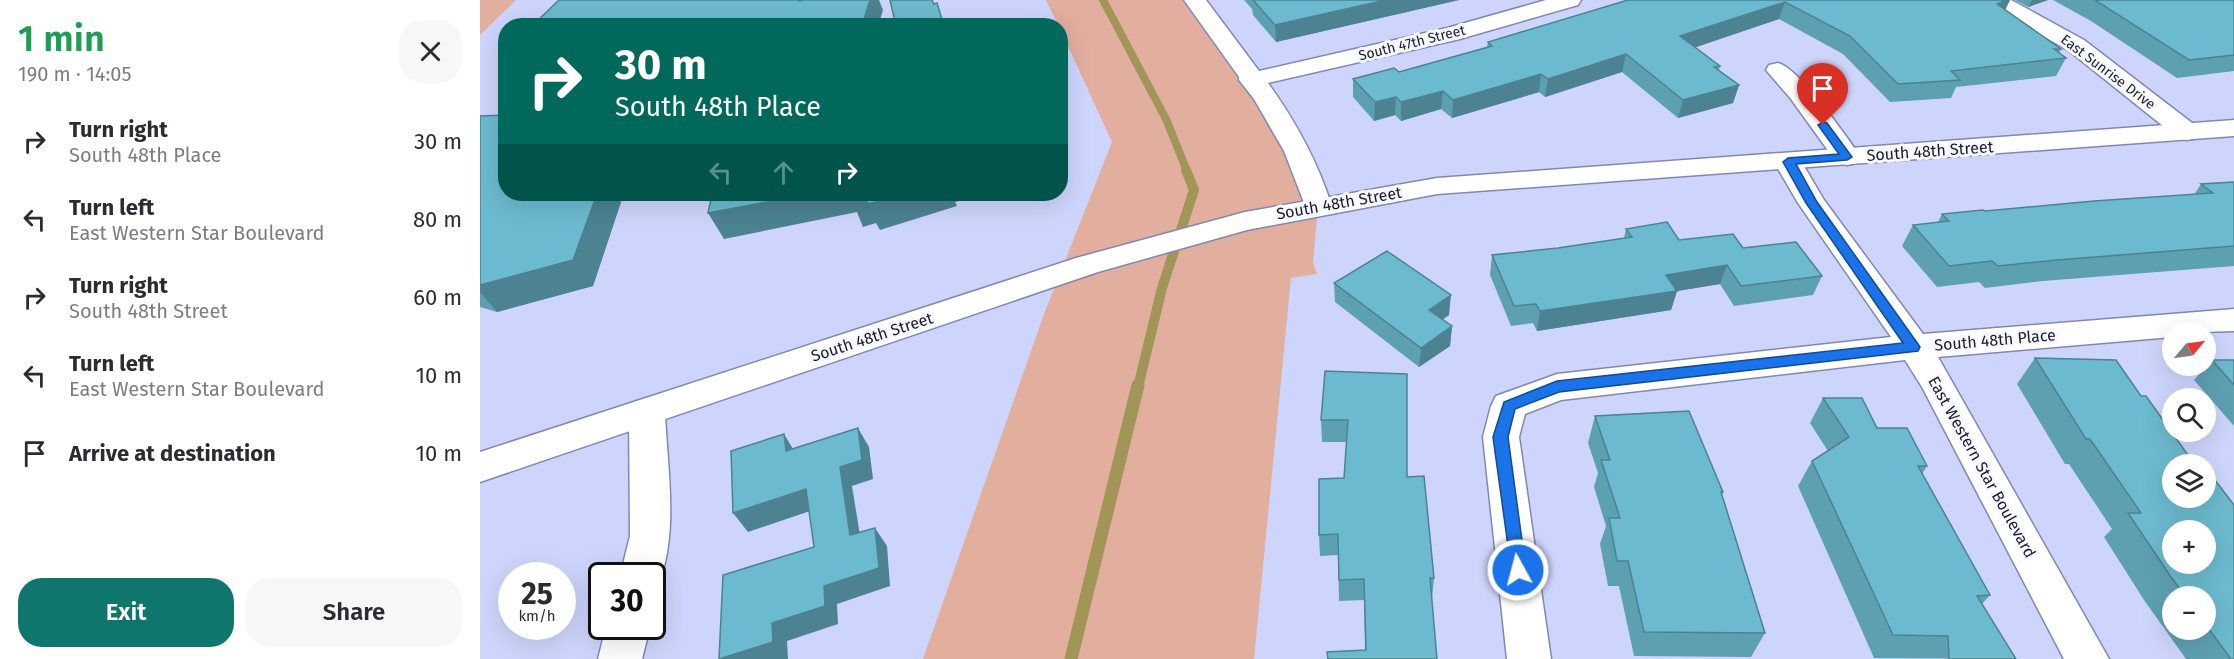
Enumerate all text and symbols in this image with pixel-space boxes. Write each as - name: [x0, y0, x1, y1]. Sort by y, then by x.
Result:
- text: 1 min: [18, 17, 105, 61]
- button: close: [399, 20, 462, 83]
- street label: South 47th Street: [1357, 21, 1468, 64]
- street label: East Sunrise Drive: [2057, 31, 2159, 113]
- text: 30 m: [615, 40, 707, 90]
- icon: right: [516, 42, 594, 120]
- text: 190 m · 14:05: [18, 62, 131, 86]
- pin: [1797, 63, 1848, 125]
- icon: arrive: [1806, 72, 1839, 105]
- text: South 48th Place: [615, 91, 821, 123]
- text: Turn right: [69, 116, 168, 143]
- icon: right: [18, 125, 51, 158]
- text: 30 m: [414, 128, 462, 155]
- street label: South 48th Street: [1866, 137, 1994, 165]
- text: South 48th Place: [69, 143, 221, 167]
- icon: left: [704, 156, 737, 189]
- icon: ahead: [767, 156, 800, 189]
- icon: right: [830, 156, 863, 189]
- street label: South 48th Street: [1275, 183, 1403, 223]
- text: Turn left: [69, 194, 154, 221]
- icon: left: [18, 203, 51, 236]
- text: 80 m: [413, 206, 462, 233]
- text: East Western Star Boulevard: [69, 221, 325, 245]
- text: Turn right: [69, 272, 168, 299]
- icon: right: [18, 281, 51, 314]
- text: 60 m: [413, 284, 462, 311]
- text: South 48th Street: [69, 299, 228, 323]
- street label: South 48th Street: [809, 308, 935, 366]
- north arrow: [2162, 322, 2216, 376]
- map controls: [2162, 322, 2216, 640]
- street label: South 48th Place: [1933, 325, 2057, 355]
- text: Turn left: [69, 350, 154, 377]
- icon: left: [18, 359, 51, 392]
- text: 10 m: [416, 362, 462, 389]
- street label: East Western Star Boulevard: [1924, 373, 2040, 561]
- text: East Western Star Boulevard: [69, 377, 325, 401]
- button: search: [2162, 388, 2216, 442]
- icon: arrive: [18, 437, 51, 470]
- text: Arrive at destination: [69, 440, 276, 467]
- text: 10 m: [416, 440, 462, 467]
- button: layers: [2162, 454, 2216, 508]
- button: +: [2162, 520, 2216, 574]
- position arrow: [1486, 538, 1550, 602]
- speed limit sign: 30: [588, 562, 666, 640]
- text: 25: [521, 576, 553, 612]
- button: Exit: [18, 578, 234, 647]
- button: Share: [246, 578, 462, 647]
- button: −: [2162, 586, 2216, 640]
- text: km/h: [518, 607, 556, 625]

